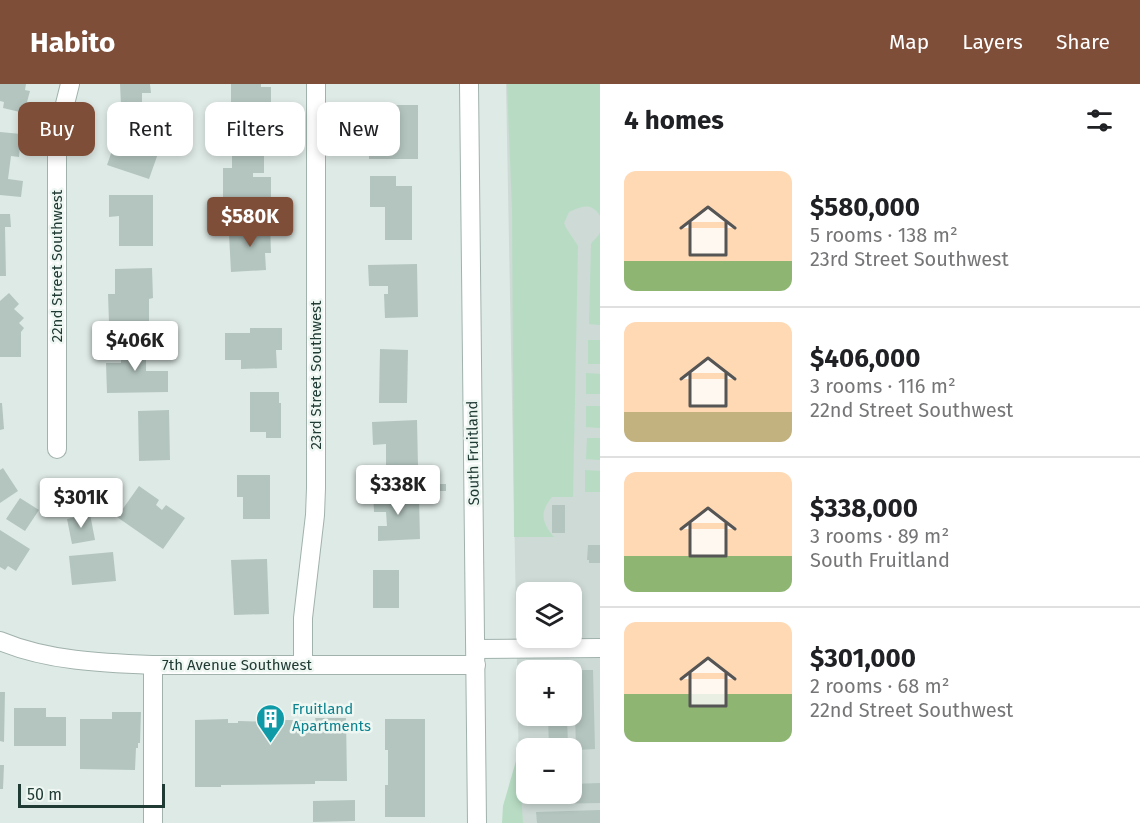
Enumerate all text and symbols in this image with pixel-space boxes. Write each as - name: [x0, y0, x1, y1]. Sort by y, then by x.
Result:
- text: Habito: [30, 26, 115, 59]
- text: Map: [889, 29, 929, 55]
- text: Layers: [962, 29, 1023, 55]
- text: Share: [1056, 29, 1110, 55]
- chip: Buy: [18, 102, 95, 156]
- chip: Rent: [107, 102, 193, 156]
- chip: Filters: [205, 102, 305, 156]
- chip: New: [317, 102, 400, 156]
- icon: filters: [1083, 104, 1116, 137]
- text: 4 homes: [624, 105, 724, 136]
- street label: 22nd Street Southwest: [48, 189, 66, 342]
- text: $580,000: [810, 192, 920, 223]
- icon: home: [672, 195, 744, 267]
- pin: $580K: [208, 197, 292, 248]
- text: $580K: [221, 204, 279, 228]
- text: 5 rooms · 138 m²: [810, 223, 958, 247]
- text: 23rd Street Southwest: [810, 247, 1009, 271]
- street label: 23rd Street Southwest: [307, 300, 325, 450]
- pin: $406K: [93, 321, 177, 372]
- text: $406K: [106, 328, 164, 352]
- text: $406,000: [810, 343, 920, 374]
- icon: home: [672, 346, 744, 418]
- text: 3 rooms · 116 m²: [810, 374, 956, 398]
- text: 22nd Street Southwest: [810, 398, 1013, 422]
- street label: South Fruitland: [463, 400, 483, 506]
- pin: $338K: [356, 465, 440, 516]
- text: $338K: [370, 472, 426, 496]
- pin: $301K: [39, 478, 123, 529]
- text: $301K: [54, 485, 108, 509]
- text: $338,000: [810, 493, 918, 524]
- icon: home: [672, 496, 744, 568]
- text: 3 rooms · 89 m²: [810, 524, 949, 548]
- text: South Fruitland: [810, 548, 950, 572]
- map controls: [516, 582, 582, 804]
- button: layers: [516, 582, 582, 648]
- text: $301,000: [810, 643, 916, 674]
- icon: home: [672, 646, 744, 718]
- street label: 7th Avenue Southwest: [162, 656, 312, 674]
- button: +: [516, 660, 582, 726]
- text: 2 rooms · 68 m²: [810, 674, 950, 698]
- text: 22nd Street Southwest: [810, 698, 1013, 722]
- place label: Fruitland Apartments: [292, 700, 371, 735]
- building icon: Fruitland Apartments: [255, 702, 287, 744]
- button: −: [516, 738, 582, 804]
- scale bar: [18, 781, 165, 808]
- text: 50 m: [27, 785, 62, 804]

